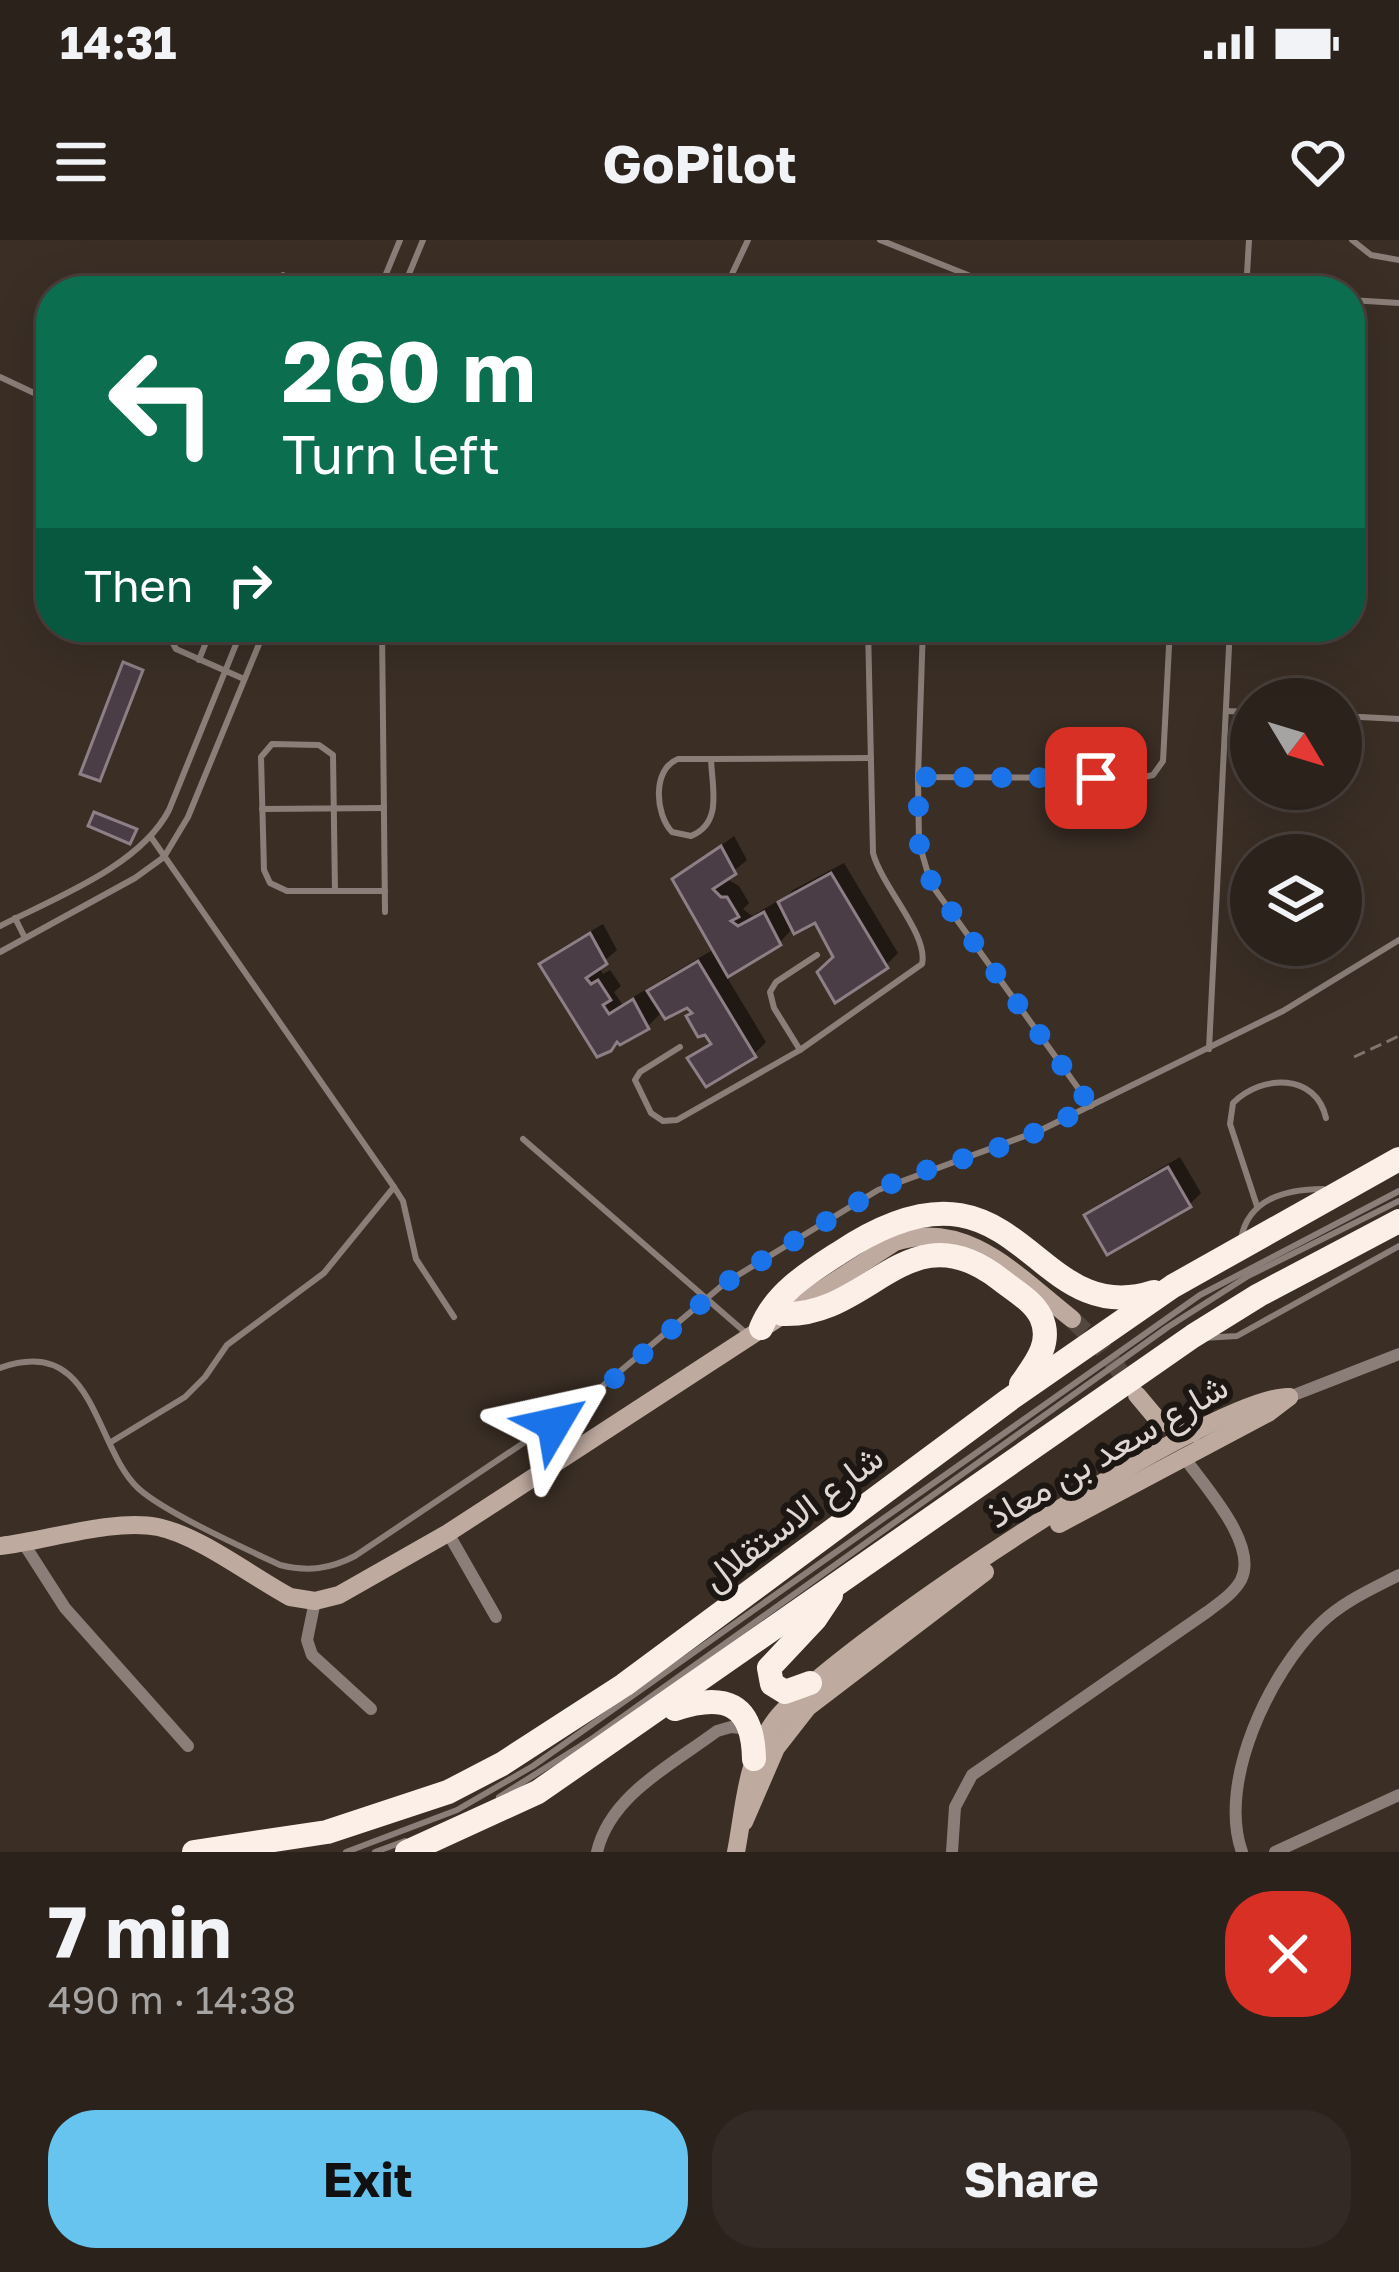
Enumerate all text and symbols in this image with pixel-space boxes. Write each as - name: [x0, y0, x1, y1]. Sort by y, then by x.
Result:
- text: 14:31: [60, 15, 176, 69]
- icon: menu: [48, 129, 114, 195]
- icon: heart: [1285, 129, 1351, 195]
- text: GoPilot: [602, 130, 797, 195]
- text: 260 m: [282, 320, 536, 420]
- icon: left: [84, 324, 240, 480]
- text: Turn left: [282, 421, 500, 486]
- icon: right: [217, 552, 283, 618]
- text: Then: [84, 558, 193, 612]
- north arrow: [1230, 678, 1362, 810]
- map controls: [1230, 678, 1362, 966]
- pin: [1045, 727, 1147, 829]
- icon: arrive: [1063, 745, 1129, 811]
- button: layers: [1230, 834, 1362, 966]
- position arrow: [491, 1361, 617, 1487]
- street label: شارع سعد بن معاذ: [979, 1364, 1237, 1540]
- street label: شارع الاستقلال: [693, 1435, 893, 1602]
- text: 7 min: [48, 1887, 232, 1974]
- button: close: [1225, 1891, 1351, 2017]
- text: 490 m · 14:38: [48, 1976, 296, 2023]
- button: Exit: [48, 2110, 688, 2248]
- button: Share: [712, 2110, 1351, 2248]

